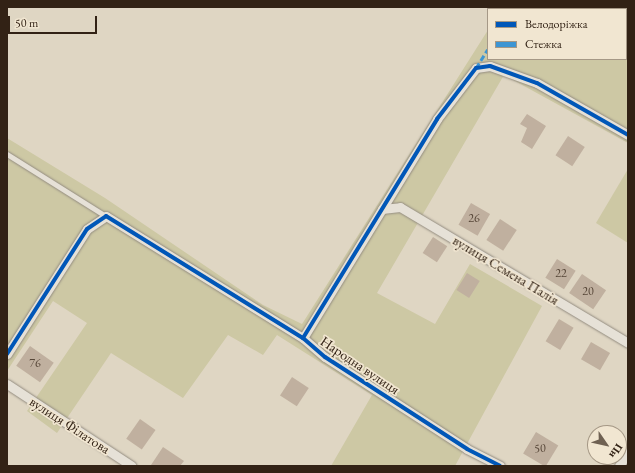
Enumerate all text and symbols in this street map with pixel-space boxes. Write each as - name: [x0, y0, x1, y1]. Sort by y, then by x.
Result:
- scale bar: [10, 8, 99, 34]
- legend: [487, 8, 627, 60]
- text: 50 m: [15, 15, 38, 31]
- text: Велодоріжка: [525, 16, 587, 32]
- text: Стежка: [525, 36, 562, 52]
- house number: 26: [468, 212, 480, 226]
- street label: вулиця Семена Палія: [450, 232, 562, 308]
- house number: 22: [555, 267, 567, 281]
- house number: 20: [582, 285, 594, 299]
- street label: Народна вулиця: [317, 332, 403, 398]
- house number: 76: [29, 357, 41, 371]
- street label: вулиця Філатова: [27, 393, 113, 457]
- north arrow: [587, 425, 627, 465]
- text: Пн: [606, 441, 626, 461]
- house number: 50: [534, 442, 546, 456]

